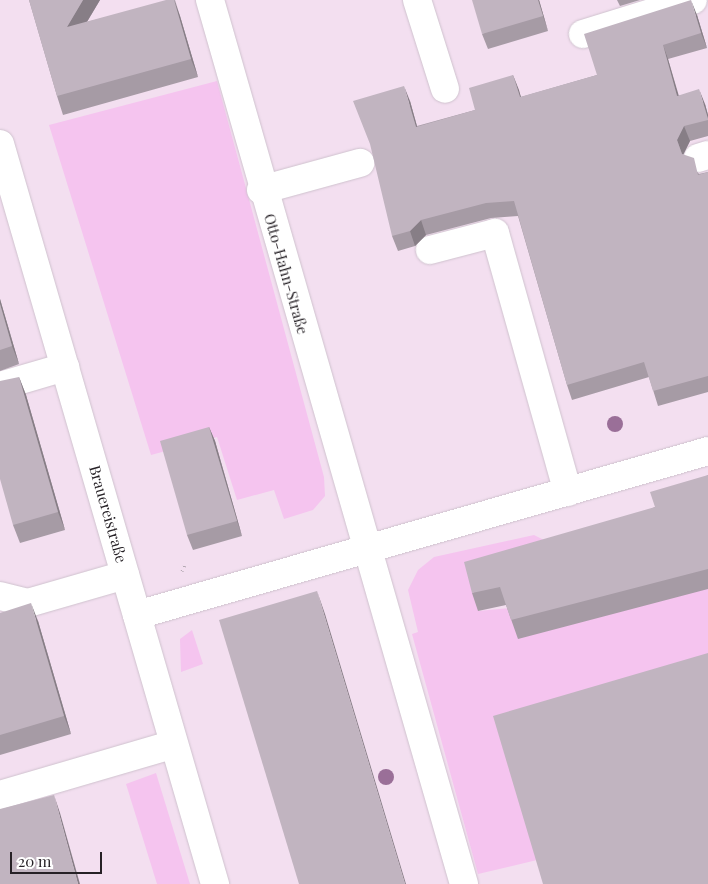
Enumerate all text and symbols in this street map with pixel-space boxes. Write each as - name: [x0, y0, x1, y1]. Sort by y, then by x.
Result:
- street label: Otto-Hahn-Straße: [260, 212, 312, 336]
- street label: Brauereistraße: [85, 463, 131, 565]
- scale bar: [12, 842, 105, 874]
- text: 20 m: [18, 851, 51, 871]

